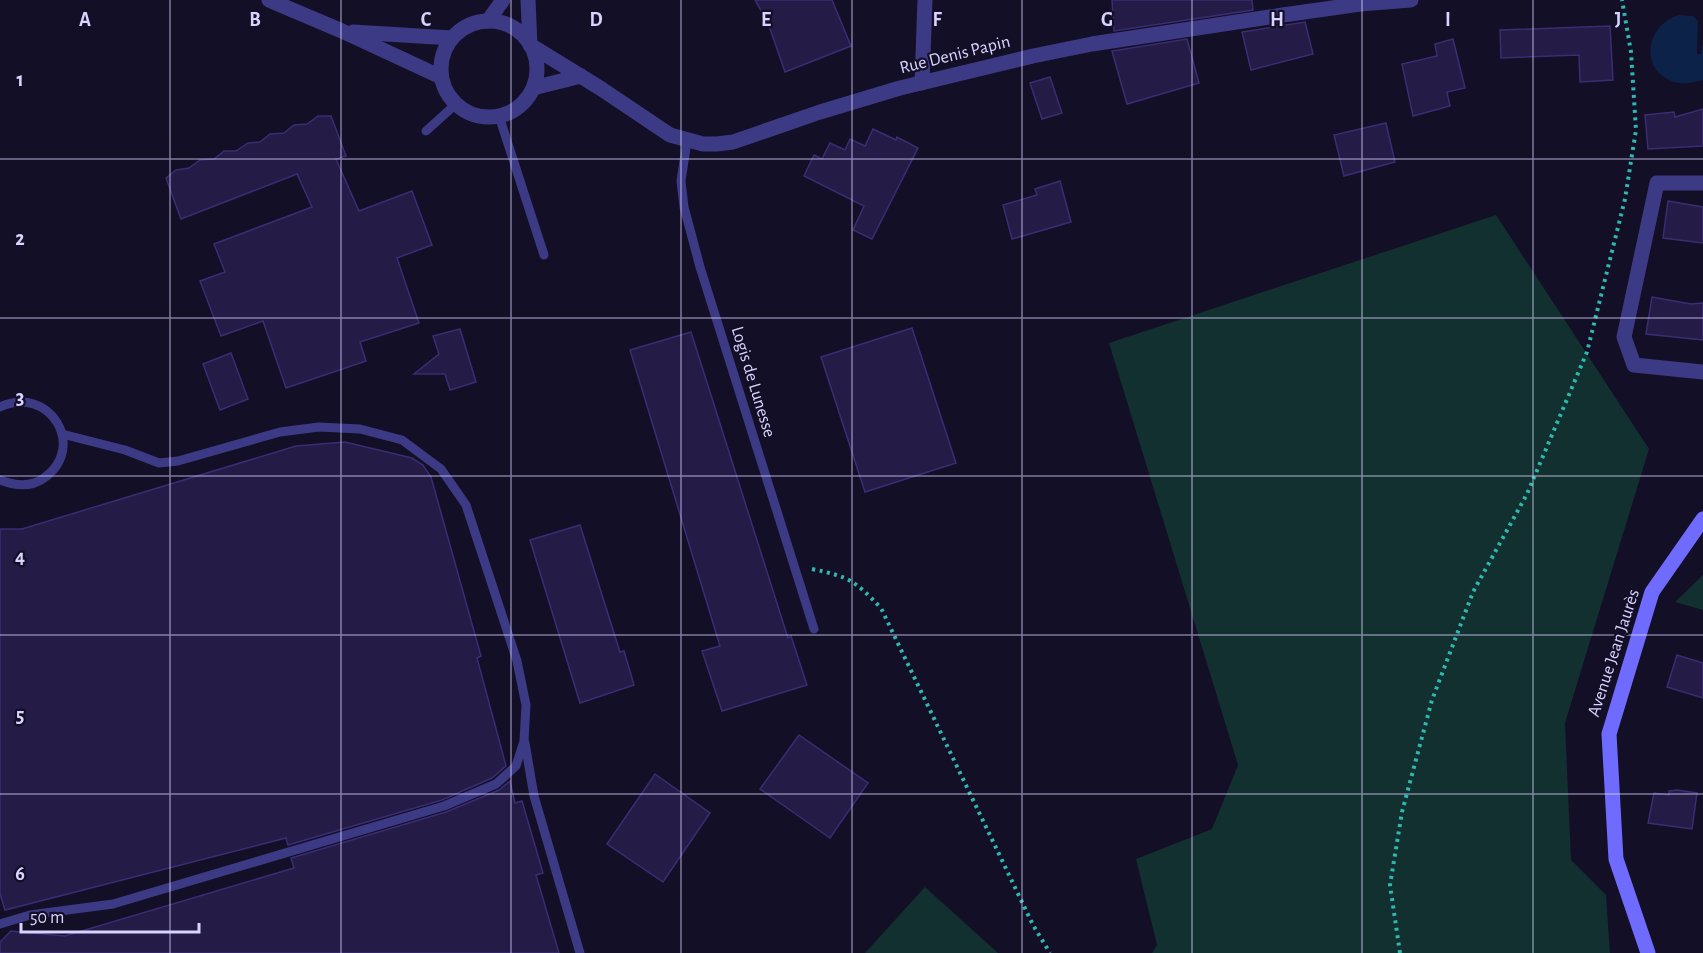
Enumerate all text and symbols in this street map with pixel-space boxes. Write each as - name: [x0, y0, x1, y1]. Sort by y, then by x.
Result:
- text: A: [79, 10, 91, 30]
- text: B: [249, 10, 261, 30]
- text: C: [421, 10, 432, 30]
- text: D: [589, 10, 603, 30]
- text: E: [761, 10, 771, 30]
- text: F: [932, 10, 942, 30]
- text: G: [1101, 10, 1113, 30]
- text: H: [1270, 10, 1284, 30]
- text: I: [1445, 10, 1451, 30]
- text: J: [1615, 10, 1621, 30]
- street label: Rue Denis Papin: [898, 33, 1012, 77]
- text: 1: [16, 70, 24, 90]
- text: 2: [15, 229, 25, 249]
- street label: Logis de Lunesse: [728, 324, 778, 440]
- text: 3: [16, 388, 24, 408]
- text: 4: [15, 547, 25, 567]
- street label: Avenue Jean Jaurès: [1585, 587, 1643, 719]
- text: 5: [16, 706, 24, 726]
- text: 6: [15, 864, 25, 884]
- scale bar: [21, 896, 200, 934]
- text: 50 m: [30, 909, 64, 927]

